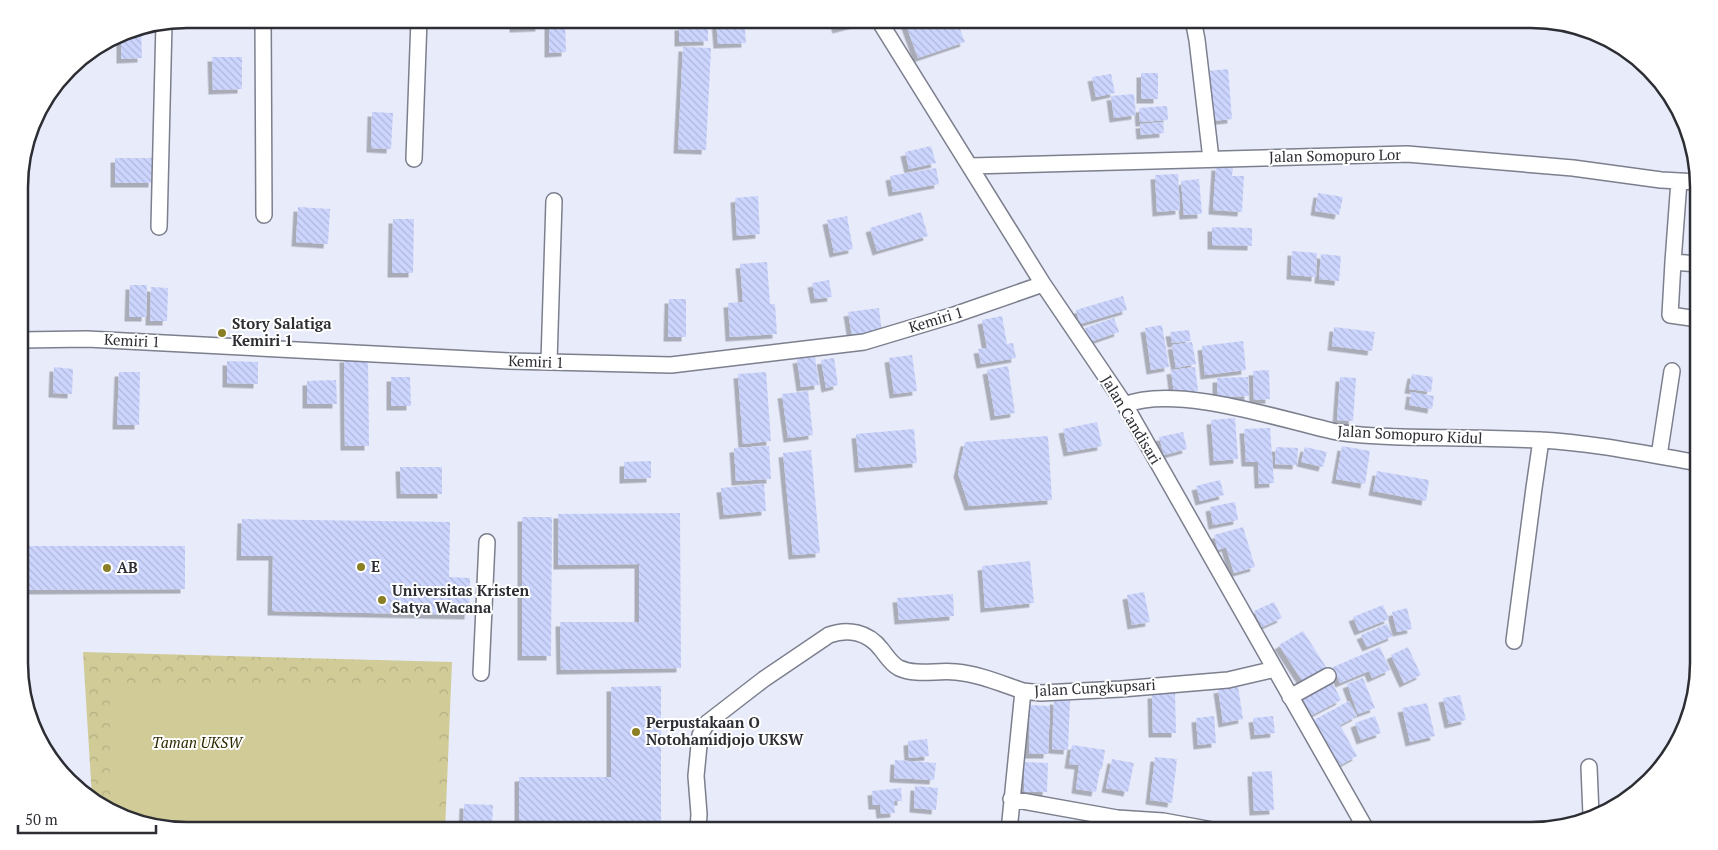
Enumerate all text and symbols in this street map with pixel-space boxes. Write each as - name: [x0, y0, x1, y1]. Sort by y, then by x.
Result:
- street label: Jalan Somopuro Lor: [1269, 144, 1401, 166]
- street label: Kemiri 1: [906, 301, 965, 337]
- place label: Story Salatiga Kemiri 1: [232, 313, 332, 350]
- marker: Story Salatiga Kemiri 1: [216, 327, 228, 339]
- street label: Kemiri 1: [104, 329, 160, 351]
- street label: Kemiri 1: [508, 350, 564, 372]
- street label: Jalan Candisari: [1097, 371, 1166, 468]
- street label: Jalan Somopuro Kidul: [1337, 420, 1483, 448]
- place label: E: [371, 556, 380, 576]
- place label: AB: [117, 557, 138, 577]
- marker: E: [355, 561, 367, 573]
- marker: AB: [101, 562, 113, 574]
- place label: Universitas Kristen Satya Wacana: [392, 580, 530, 617]
- marker: Universitas Kristen Satya Wacana: [376, 594, 388, 606]
- street label: Jalan Cungkupsari: [1034, 674, 1156, 700]
- place label: Perpustakaan O Notohamidjojo UKSW: [646, 712, 804, 749]
- marker: Perpustakaan O Notohamidjojo UKSW: [630, 726, 642, 738]
- park label: Taman UKSW: [152, 732, 244, 752]
- scale bar: [18, 802, 155, 834]
- text: 50 m: [25, 809, 58, 829]

